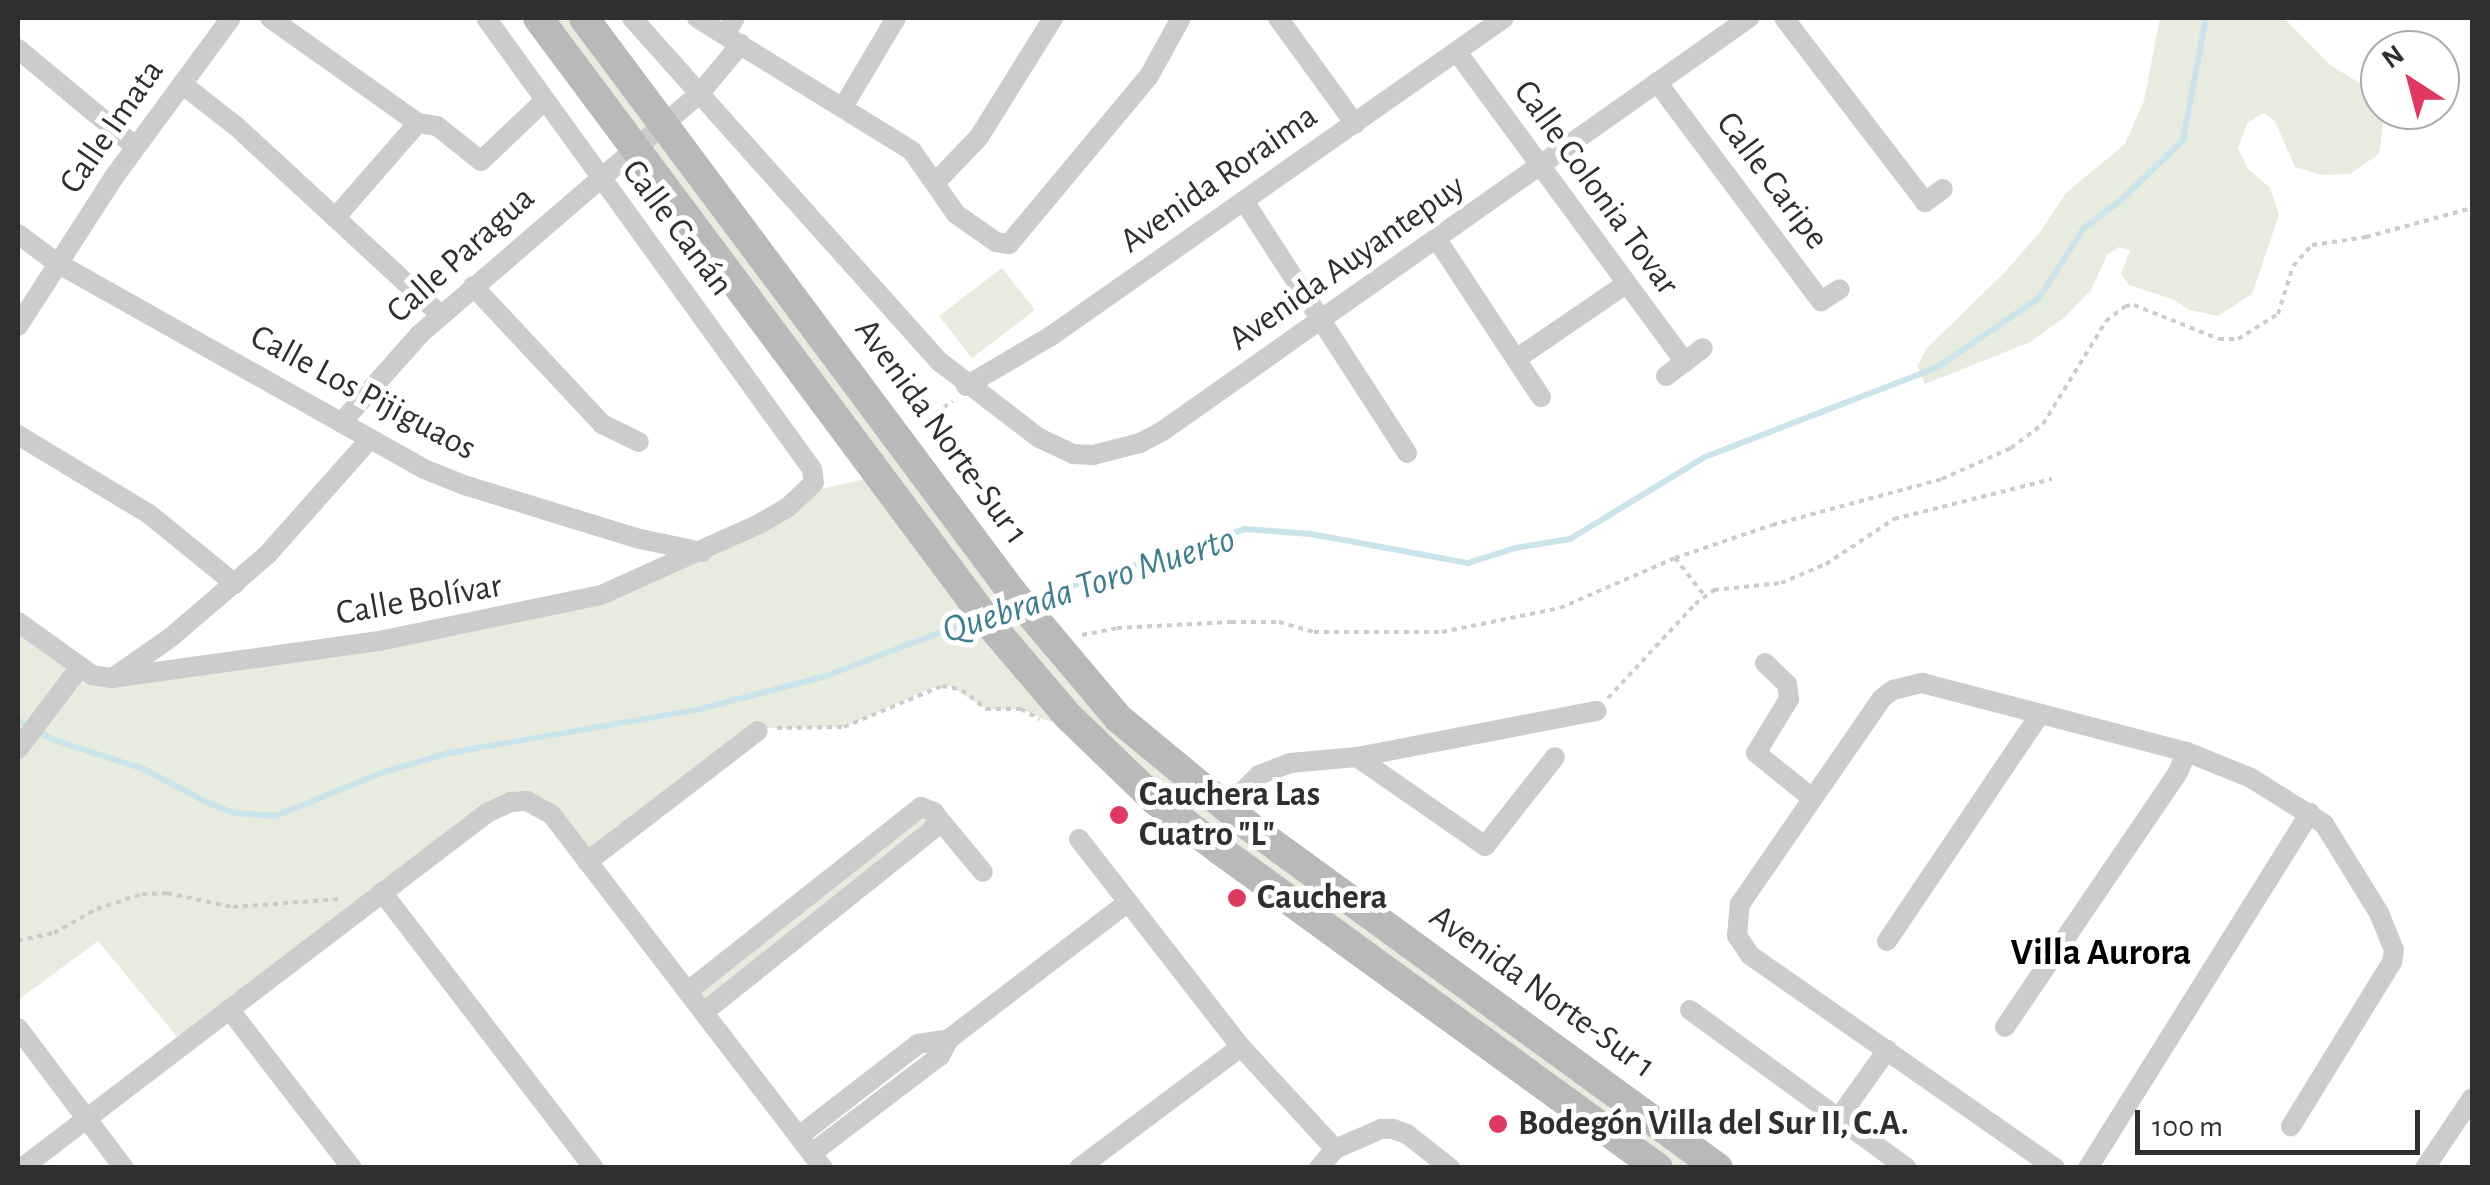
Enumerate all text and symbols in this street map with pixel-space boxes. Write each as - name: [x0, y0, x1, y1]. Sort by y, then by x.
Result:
- north arrow: [2360, 30, 2460, 130]
- text: N: [2377, 40, 2410, 74]
- street label: Calle Imata: [51, 52, 173, 202]
- street label: Calle Colonia Tovar: [1504, 72, 1688, 304]
- street label: Avenida Roraima: [1112, 95, 1326, 263]
- street label: Calle Caripe: [1707, 104, 1837, 258]
- street label: Calle Canán: [612, 152, 742, 304]
- street label: Avenida Auyantepuy: [1221, 166, 1473, 360]
- street label: Calle Paragua: [378, 178, 544, 332]
- street label: Avenida Norte-Sur 1: [845, 311, 1037, 553]
- street label: Calle Los Pijiguaos: [243, 316, 483, 470]
- water label: Quebrada Toro Muerto: [937, 517, 1241, 655]
- street label: Calle Bolívar: [333, 565, 505, 635]
- place label: Cauchera Las Cuatro "L": [1139, 774, 1320, 856]
- marker: Cauchera Las Cuatro "L": [1108, 804, 1130, 826]
- place label: Cauchera: [1257, 877, 1387, 919]
- marker: Cauchera: [1226, 887, 1248, 909]
- street label: Avenida Norte-Sur 1: [1421, 896, 1663, 1088]
- district label: Villa Aurora: [2011, 931, 2191, 977]
- scale bar: [2140, 1090, 2425, 1152]
- place label: Bodegón Villa del Sur II, C.A.: [1518, 1103, 1909, 1145]
- text: 100 m: [2152, 1112, 2223, 1142]
- marker: Bodegón Villa del Sur II, C.A.: [1487, 1113, 1509, 1135]

